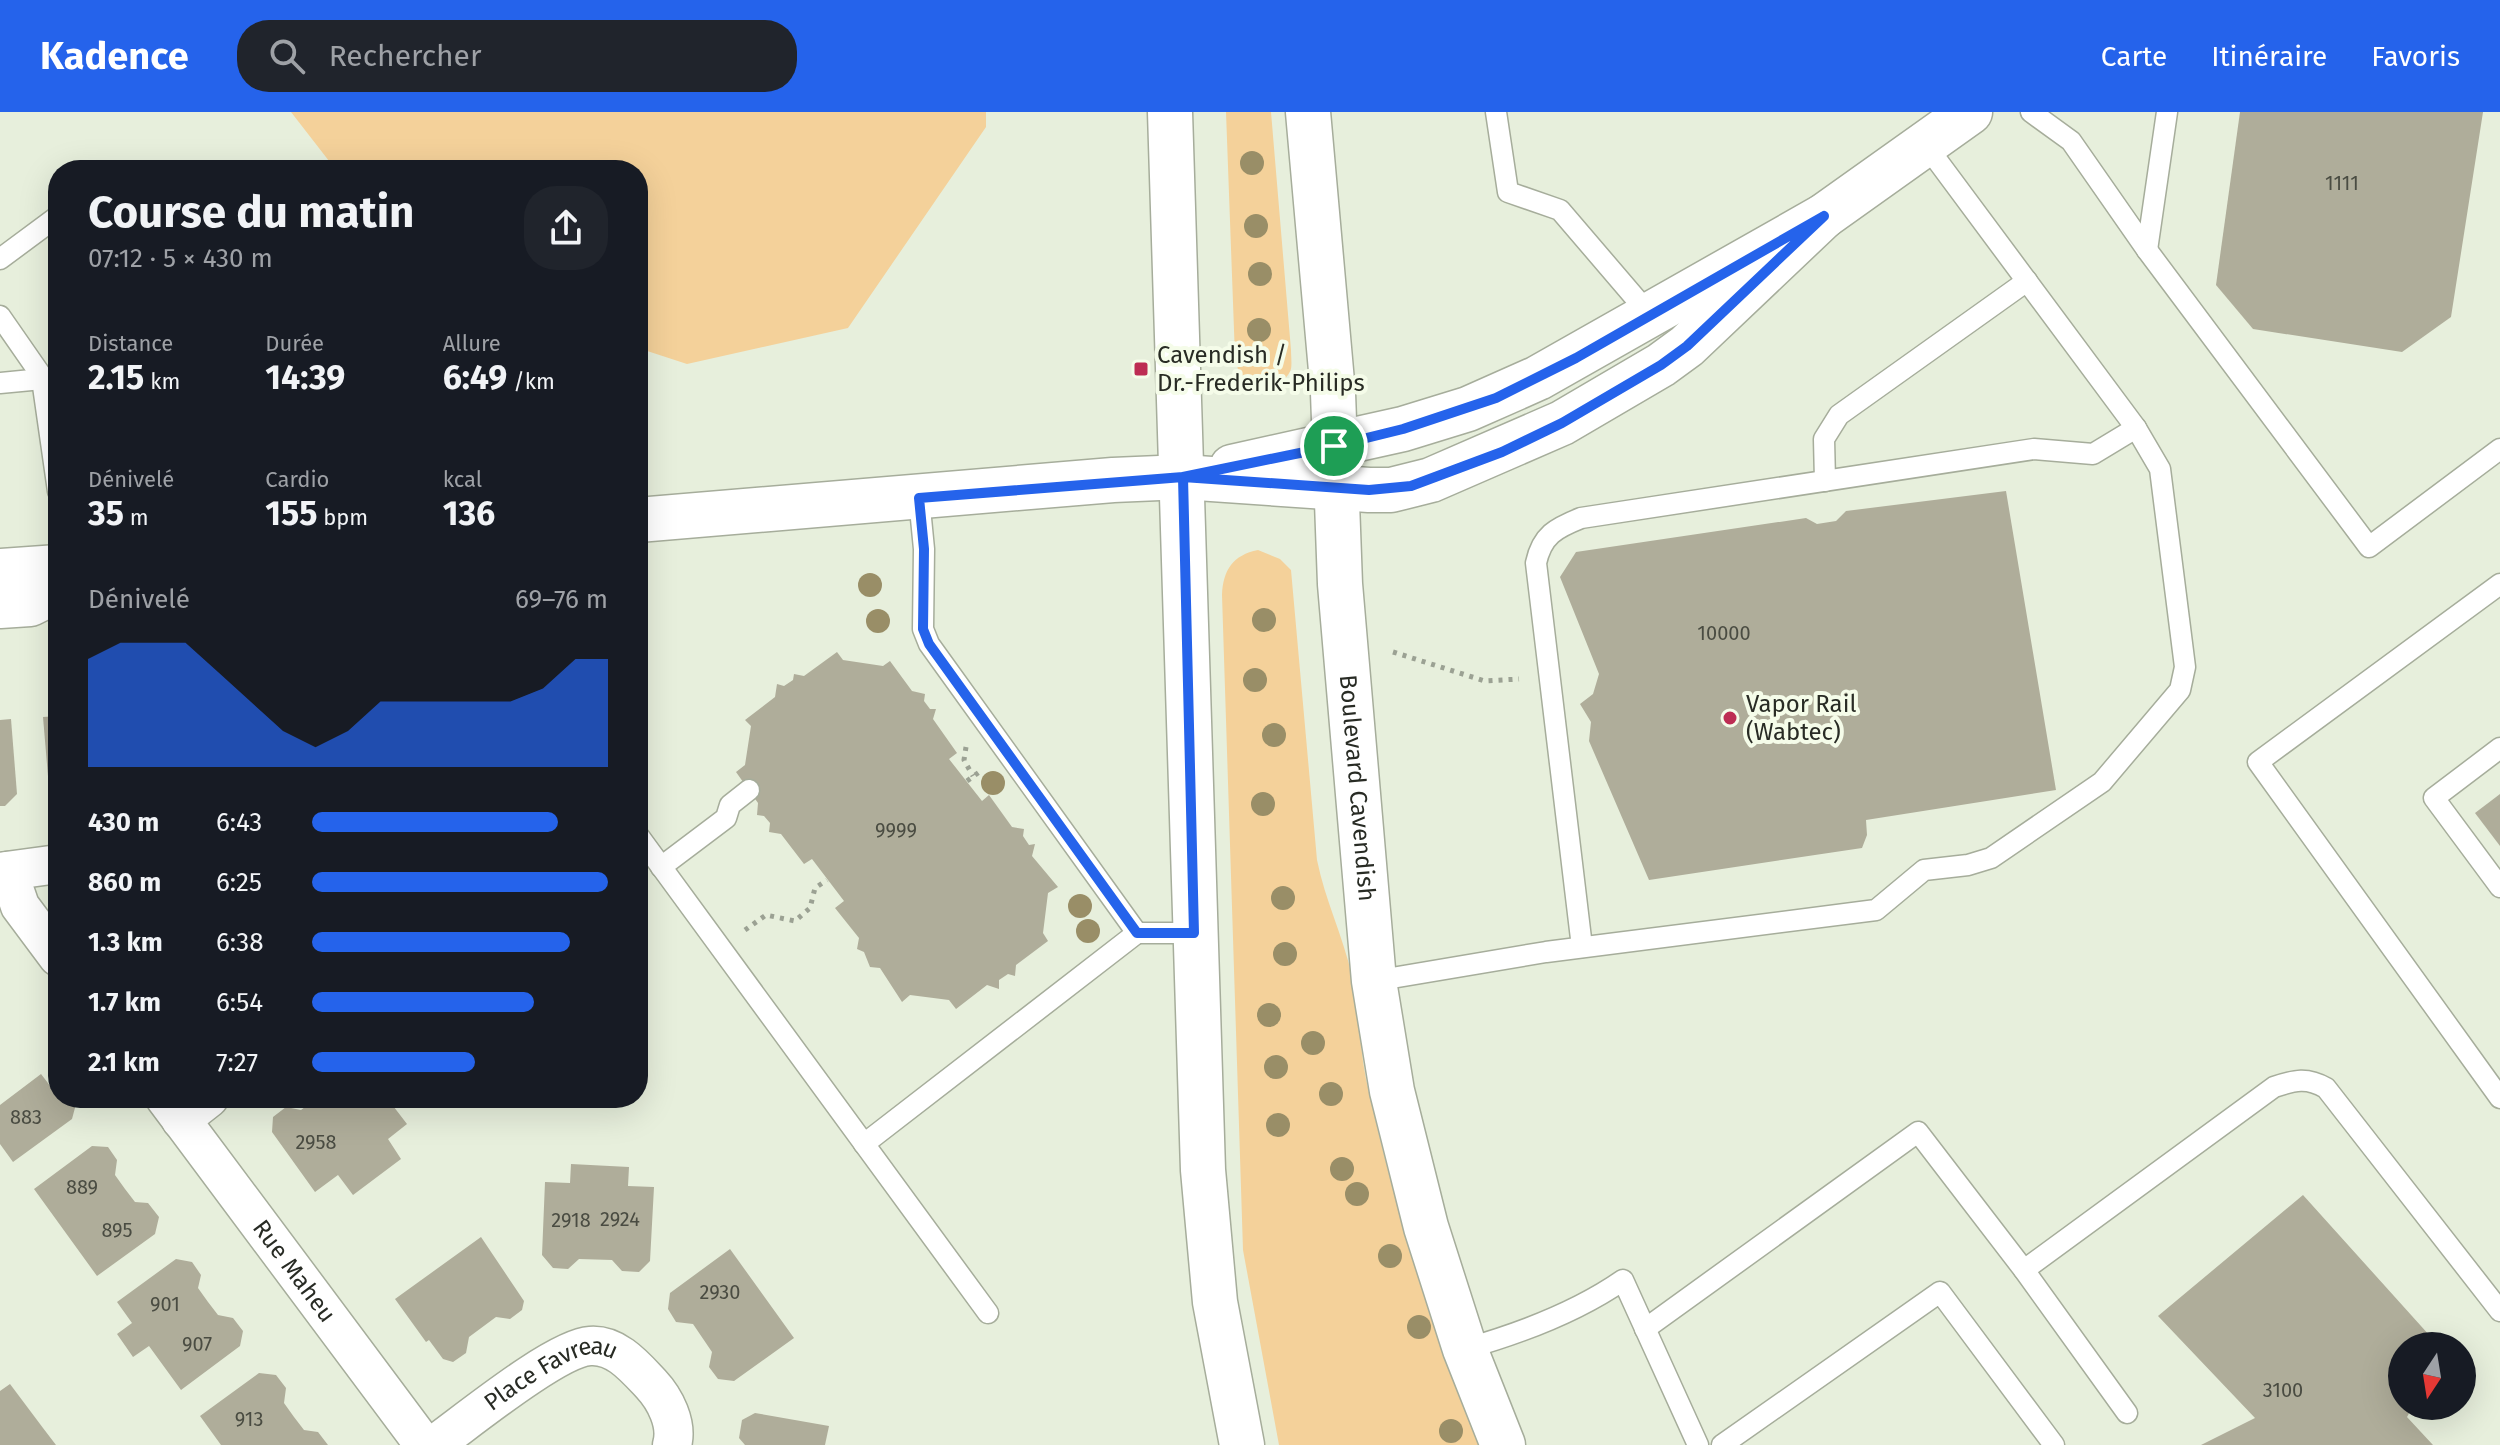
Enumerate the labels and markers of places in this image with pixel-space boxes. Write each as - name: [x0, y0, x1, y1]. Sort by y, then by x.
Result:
- place label: Cavendish / Dr.-Frederik-Philips: [1157, 341, 1365, 397]
- marker: Cavendish / Dr.-Frederik-Philips: [1132, 360, 1150, 378]
- pin: [1300, 412, 1368, 480]
- place label: Vapor Rail (Wabtec): [1746, 690, 1856, 746]
- marker: Vapor Rail (Wabtec): [1721, 709, 1739, 727]

